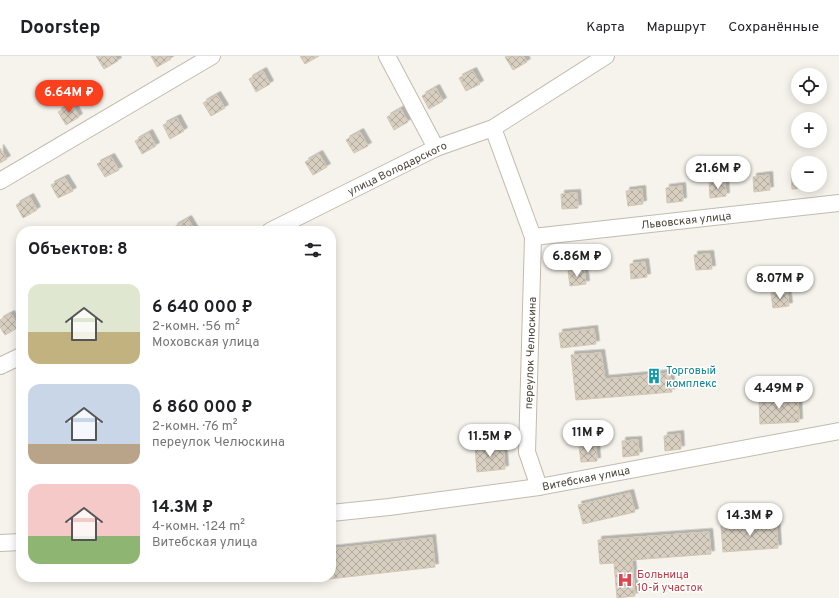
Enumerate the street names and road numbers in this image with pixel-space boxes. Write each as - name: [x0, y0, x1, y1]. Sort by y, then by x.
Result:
- street label: улица Володарского: [345, 139, 449, 199]
- street label: Львовская улица: [640, 209, 732, 233]
- street label: переулок Челюскина: [522, 296, 540, 409]
- street label: Витебская улица: [541, 464, 631, 494]

